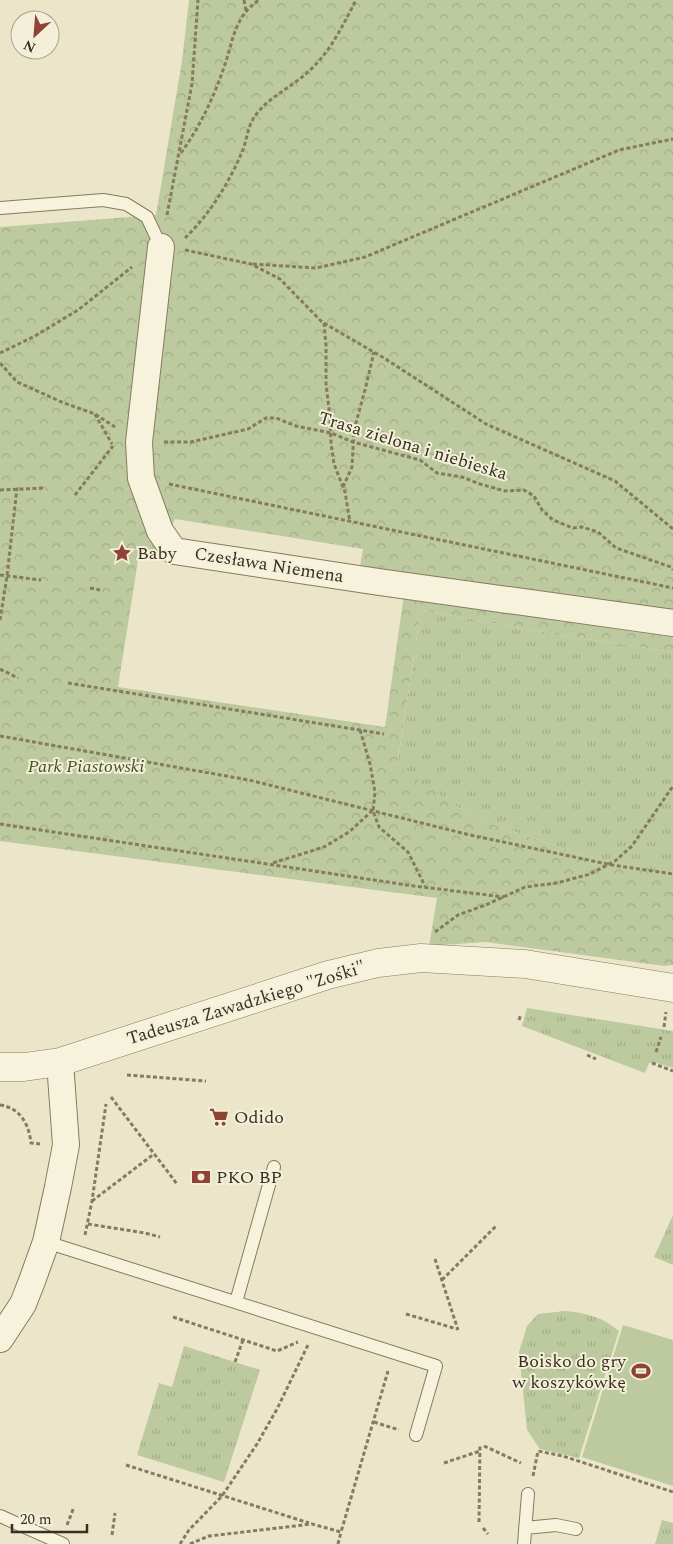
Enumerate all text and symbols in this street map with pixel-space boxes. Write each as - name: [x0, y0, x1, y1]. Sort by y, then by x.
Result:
- north arrow: [10, 10, 60, 60]
- text: N: [20, 34, 39, 58]
- street label: Trasa zielona i niebieska: [315, 404, 511, 488]
- place label: Baby: [137, 540, 178, 567]
- street label: Czesława Niemena: [192, 540, 346, 590]
- place icon: Baby: [111, 542, 133, 564]
- park label: Park Piastowski: [28, 753, 144, 780]
- street label: Tadeusza Zawadzkiego "Zośki": [123, 954, 369, 1052]
- place label: Odido: [234, 1104, 284, 1131]
- supermarket icon: Odido: [208, 1106, 230, 1128]
- place label: PKO BP: [216, 1164, 282, 1191]
- bank icon: PKO BP: [190, 1166, 212, 1188]
- place label: Boisko do gry w koszykówkę: [511, 1348, 627, 1396]
- sports icon: Boisko do gry w koszykówkę: [630, 1360, 652, 1382]
- scale bar: [12, 1502, 88, 1534]
- text: 20 m: [20, 1508, 52, 1531]

